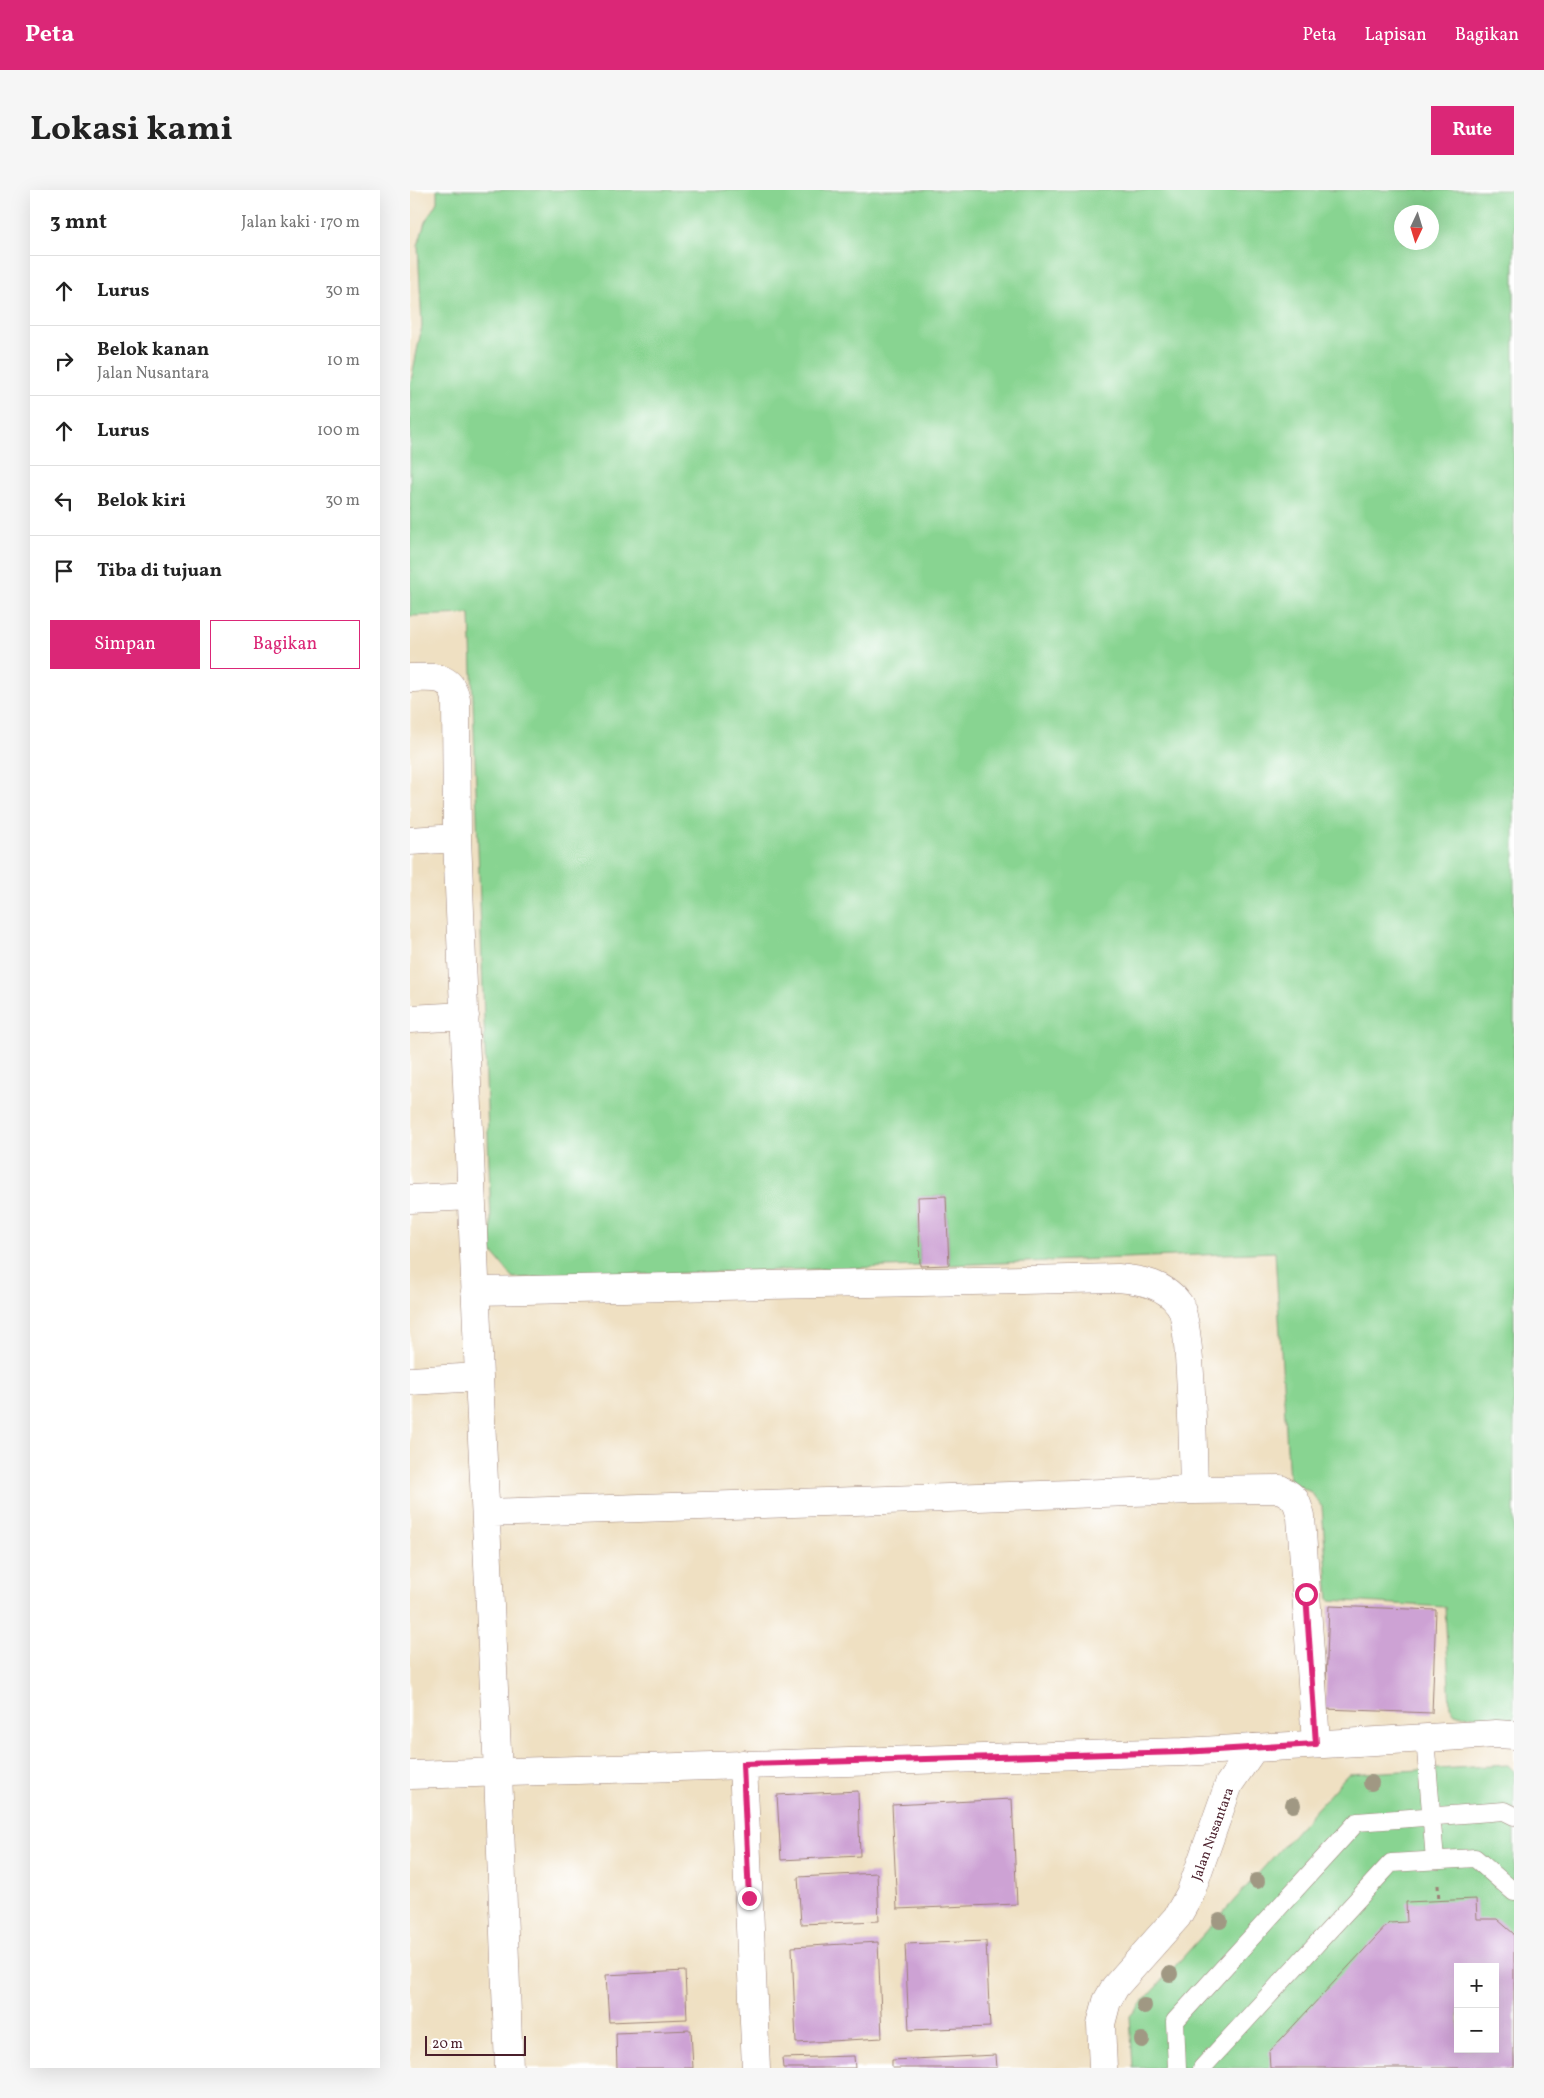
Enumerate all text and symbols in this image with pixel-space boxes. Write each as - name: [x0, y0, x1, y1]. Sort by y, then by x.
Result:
- text: Peta: [25, 18, 74, 52]
- text: Peta: [1303, 23, 1336, 48]
- text: Lapisan: [1364, 23, 1427, 48]
- text: Bagikan: [1455, 23, 1519, 48]
- text: Lokasi kami: [30, 106, 233, 154]
- button: Rute: [1431, 106, 1514, 155]
- north arrow: [1394, 205, 1439, 250]
- text: 3 mnt: [50, 208, 107, 237]
- text: Jalan kaki · 170 m: [241, 212, 360, 234]
- icon: ahead: [50, 277, 78, 305]
- text: Lurus: [97, 278, 149, 304]
- text: 30 m: [325, 280, 360, 302]
- text: Belok kanan: [97, 337, 209, 363]
- icon: right: [50, 347, 78, 375]
- text: 10 m: [327, 350, 360, 372]
- text: Jalan Nusantara: [97, 363, 209, 385]
- icon: ahead: [50, 417, 78, 445]
- text: Lurus: [97, 418, 149, 444]
- text: 100 m: [317, 420, 360, 442]
- icon: left: [50, 487, 78, 515]
- text: Belok kiri: [97, 488, 186, 514]
- text: 30 m: [325, 490, 360, 512]
- icon: arrive: [50, 557, 78, 585]
- text: Tiba di tujuan: [97, 558, 222, 584]
- button: Simpan: [50, 620, 200, 669]
- button: Bagikan: [210, 620, 360, 669]
- route start: [1295, 1583, 1318, 1606]
- street label: Jalan Nusantara: [1188, 1785, 1239, 1884]
- route end: [738, 1887, 761, 1910]
- map controls: [1454, 1963, 1499, 2053]
- button: +: [1454, 1963, 1499, 2008]
- button: −: [1454, 2008, 1499, 2053]
- scale bar: [425, 2033, 526, 2056]
- text: 20 m: [432, 2035, 463, 2054]

